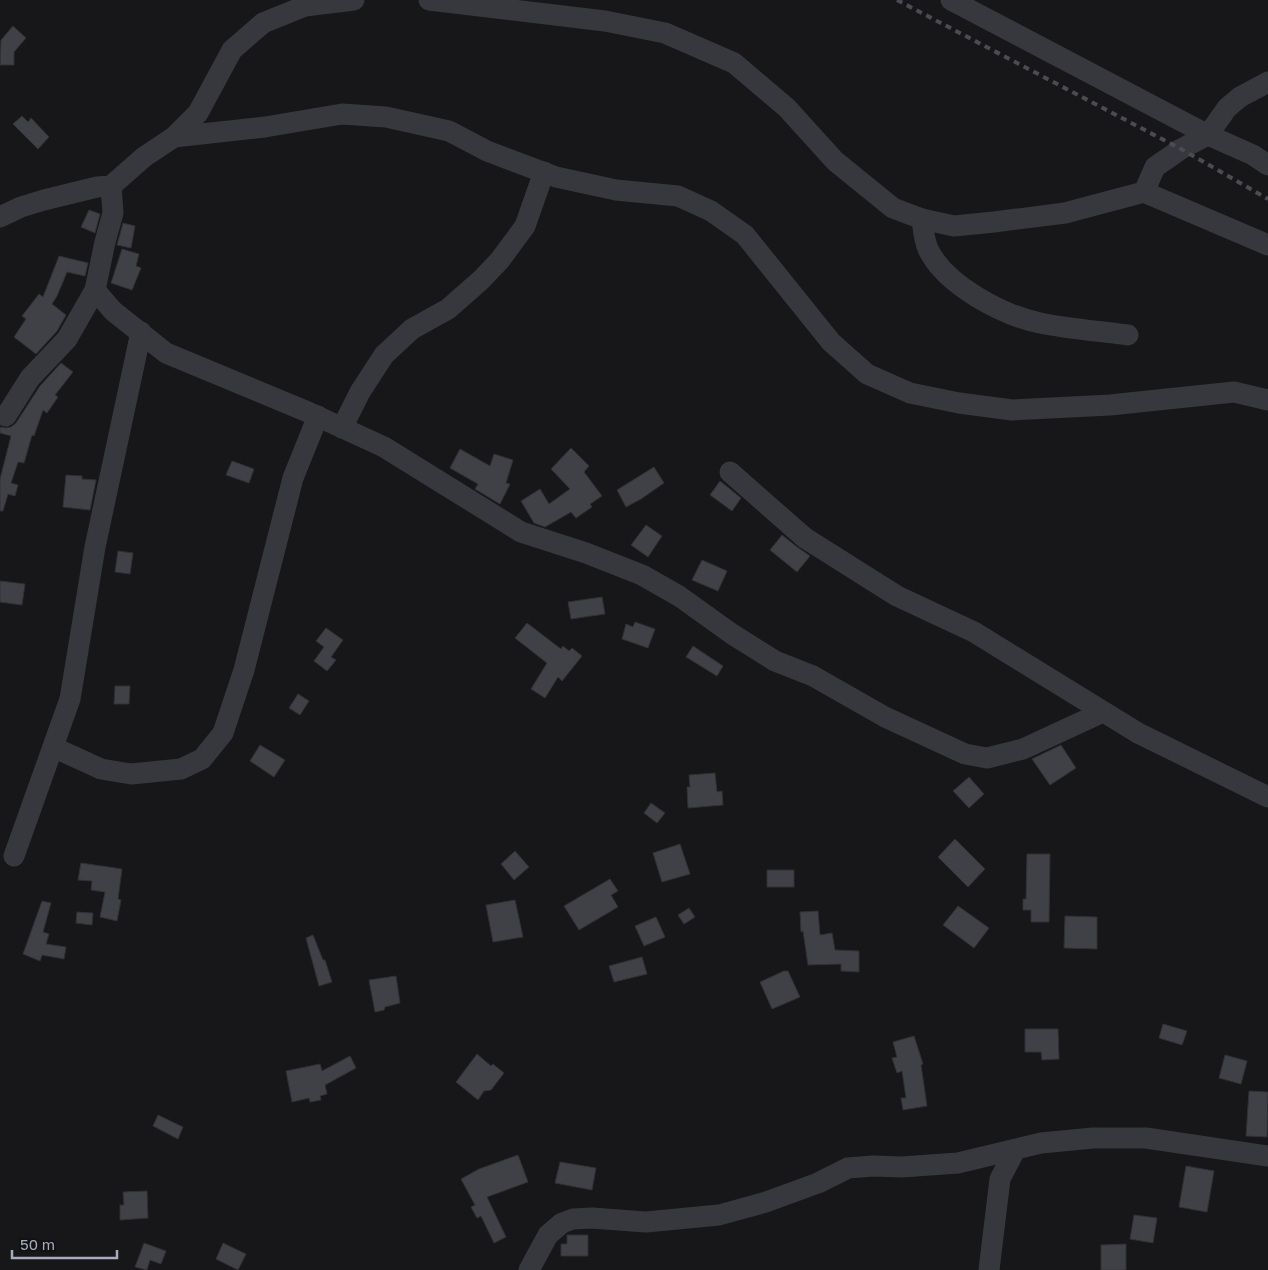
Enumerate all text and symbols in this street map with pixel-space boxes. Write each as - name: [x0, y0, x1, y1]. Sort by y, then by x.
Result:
- scale bar: [12, 1228, 118, 1260]
- text: 50 m: [20, 1235, 55, 1253]

